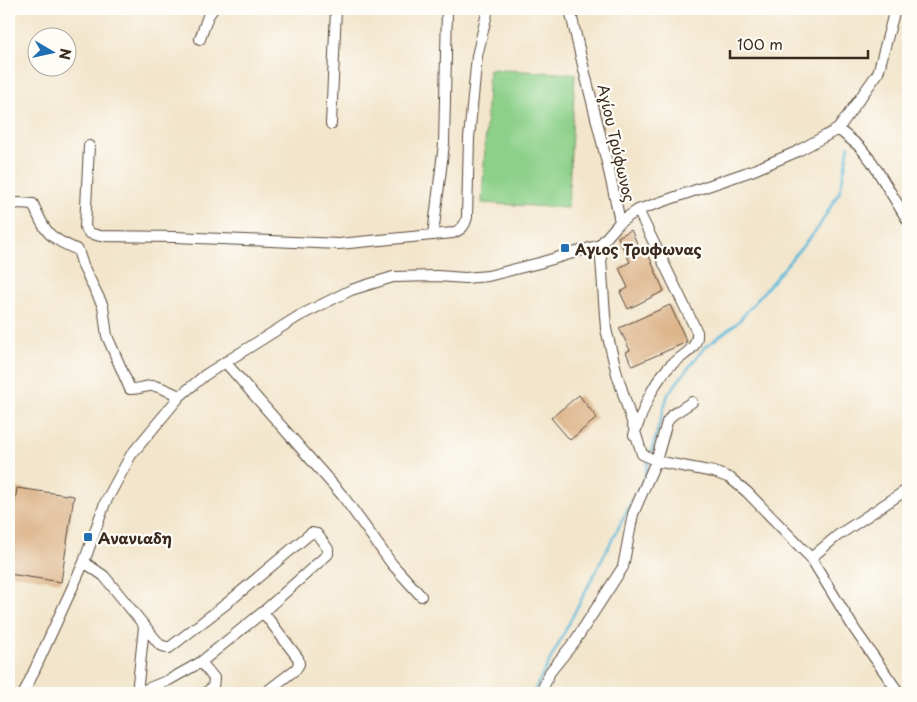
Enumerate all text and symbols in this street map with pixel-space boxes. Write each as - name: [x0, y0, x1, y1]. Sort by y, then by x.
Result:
- north arrow: [28, 28, 78, 78]
- scale bar: [730, 28, 867, 60]
- text: 100 m: [737, 32, 783, 55]
- text: N: [54, 47, 77, 61]
- street label: Αγίου Τρύφωνος: [592, 82, 642, 205]
- place label: Αγιος Τρυφωνας: [575, 237, 702, 260]
- marker: Αγιος Τρυφωνας: [559, 242, 571, 254]
- place label: Ανανιαδη: [98, 526, 172, 549]
- marker: Ανανιαδη: [82, 531, 94, 543]

